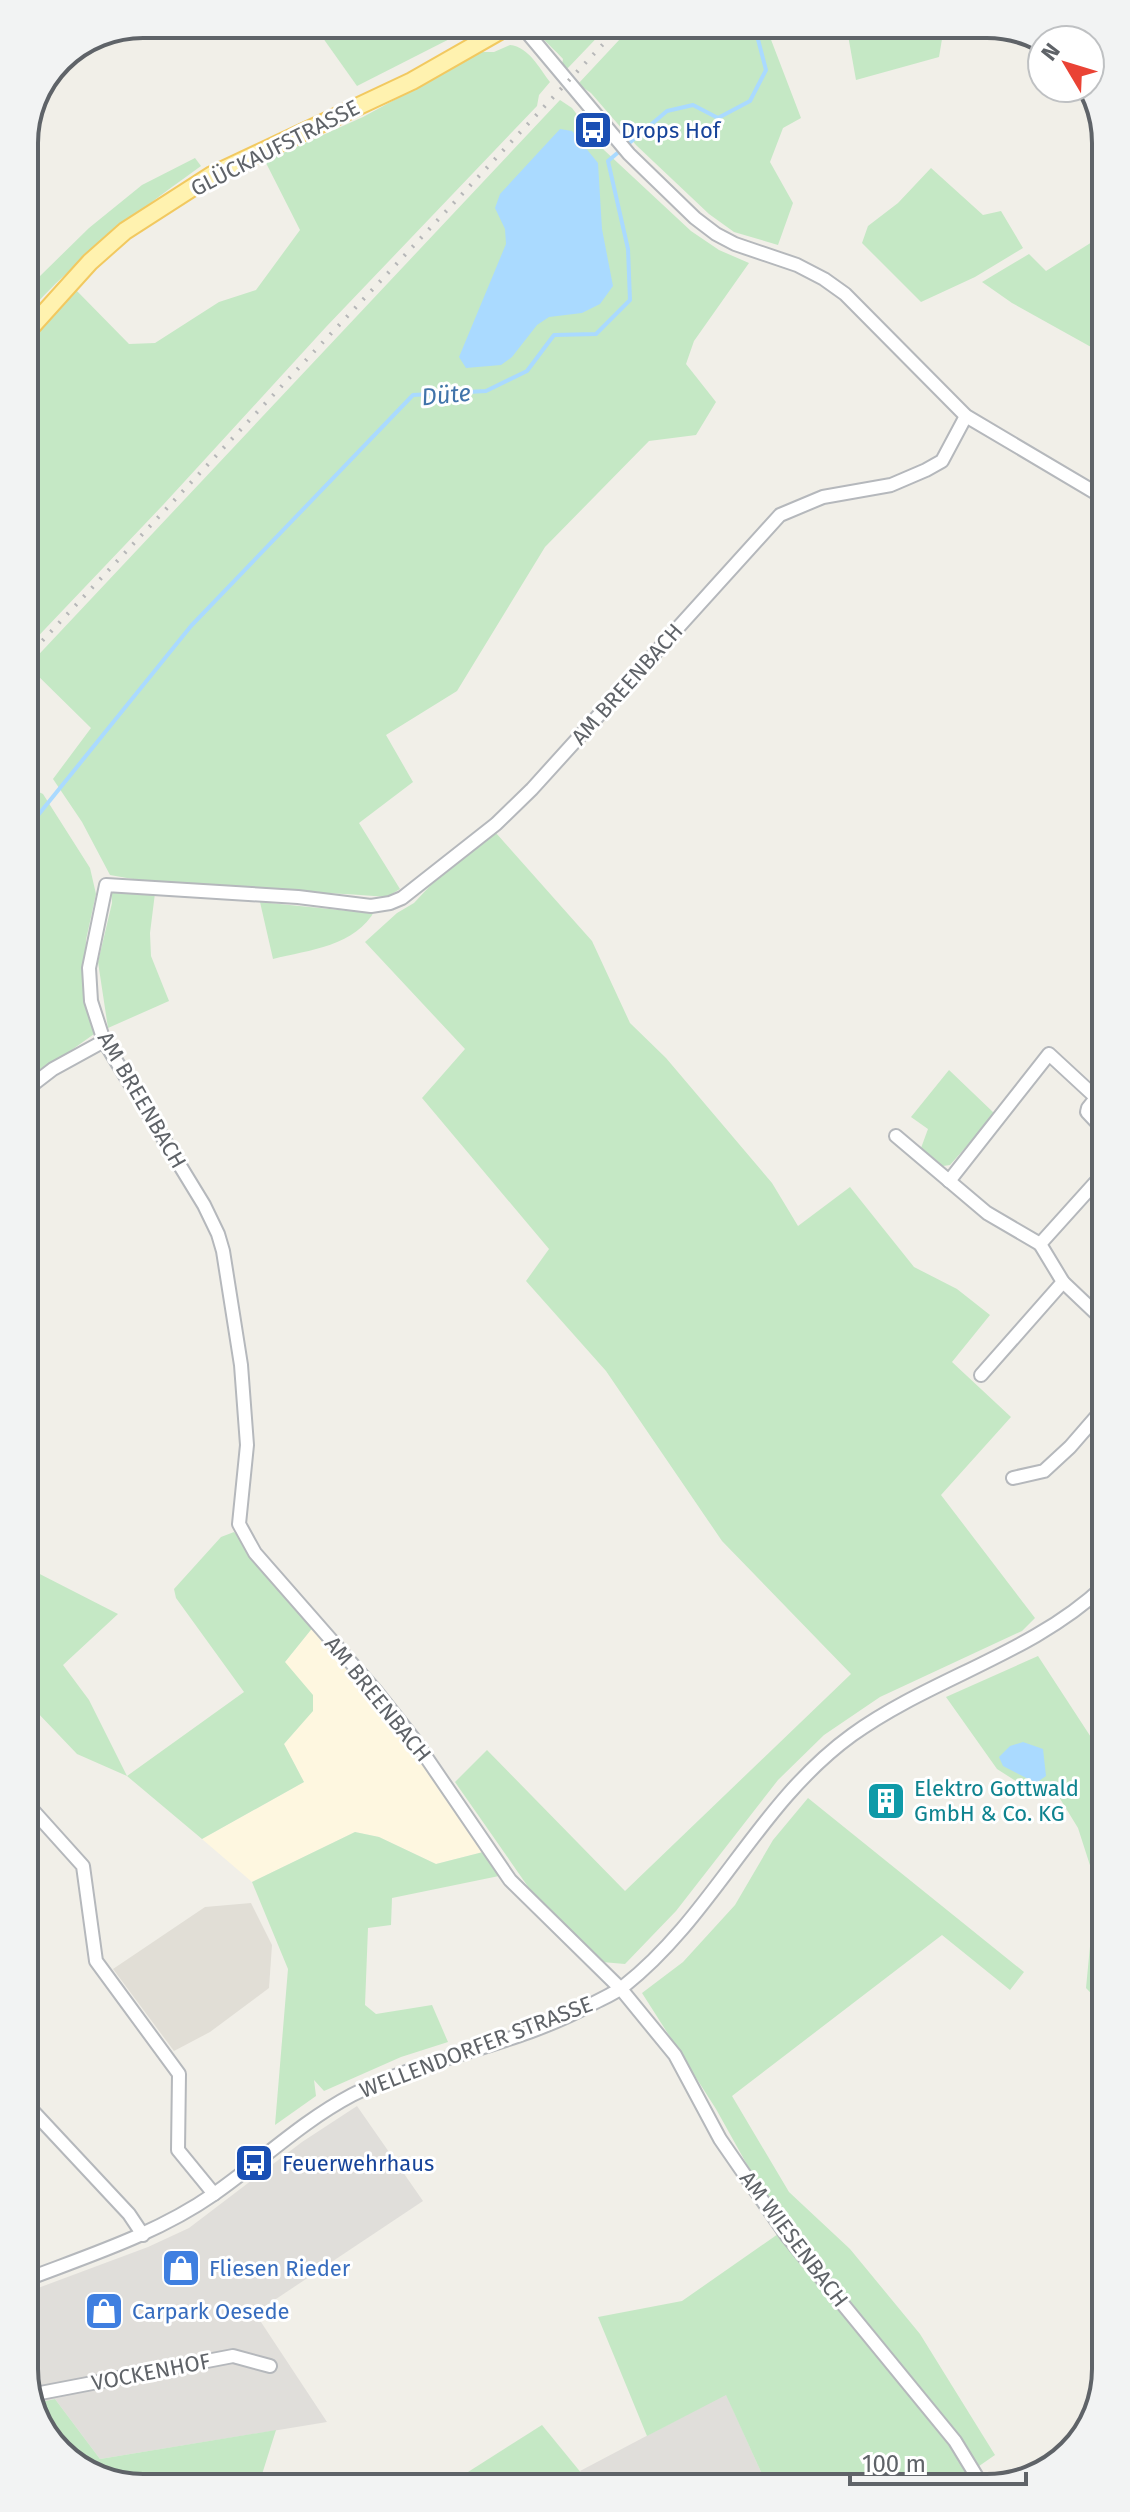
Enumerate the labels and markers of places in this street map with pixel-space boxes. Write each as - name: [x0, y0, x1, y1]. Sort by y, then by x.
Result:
- bus stop icon: Drops Hof: [572, 109, 614, 151]
- place label: Drops Hof: [621, 117, 722, 144]
- place label: Elektro Gottwald GmbH & Co. KG: [914, 1775, 1079, 1827]
- building icon: Elektro Gottwald GmbH & Co. KG: [865, 1780, 907, 1822]
- bus stop icon: Feuerwehrhaus: [233, 2142, 275, 2184]
- place label: Feuerwehrhaus: [282, 2150, 434, 2177]
- shop icon: Fliesen Rieder: [160, 2247, 202, 2289]
- place label: Fliesen Rieder: [209, 2255, 351, 2282]
- shop icon: Carpark Oesede: [83, 2290, 125, 2332]
- place label: Carpark Oesede: [132, 2298, 290, 2325]

